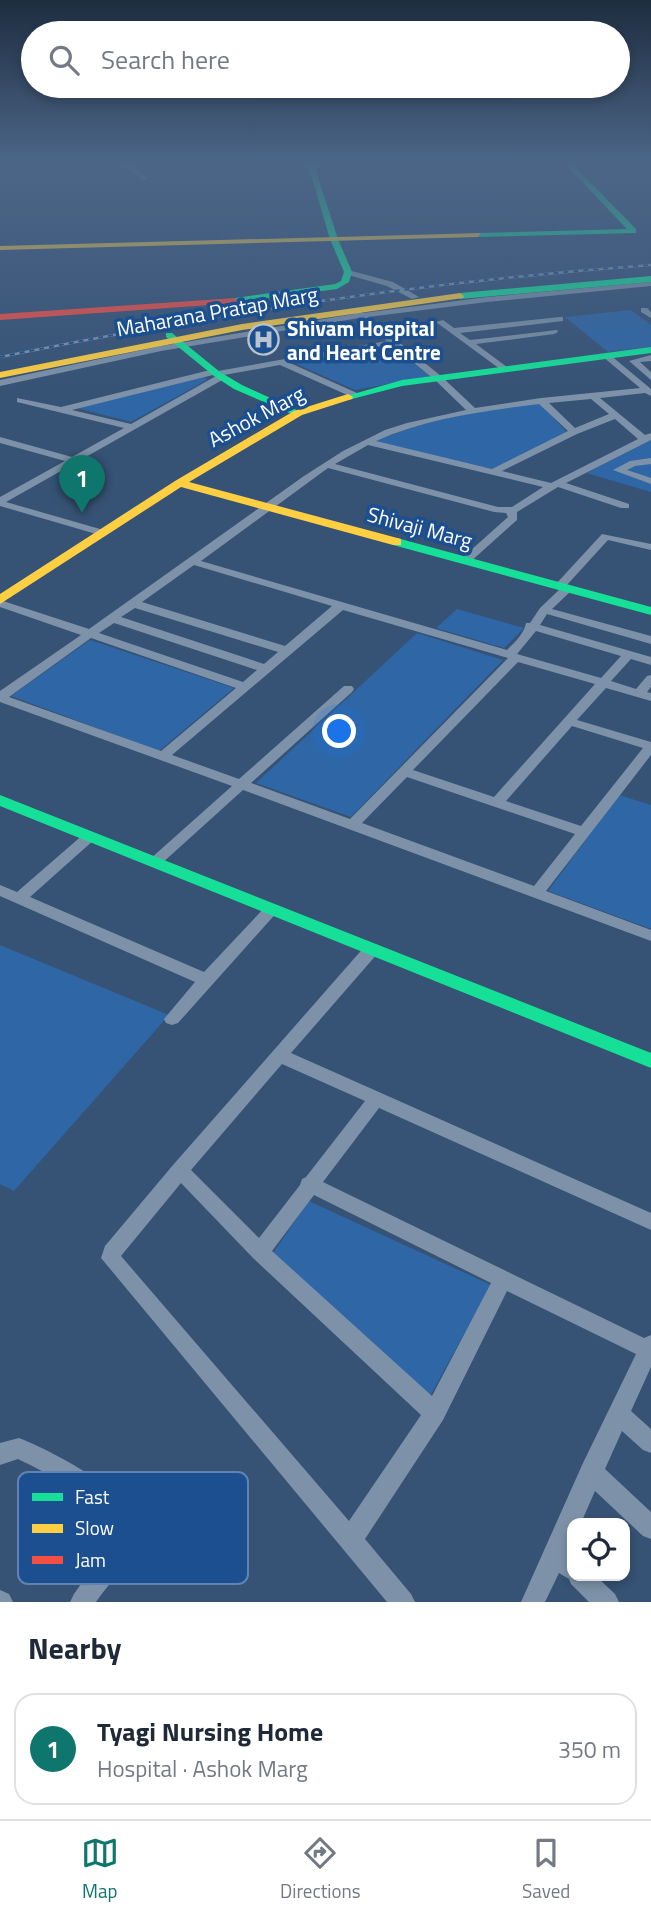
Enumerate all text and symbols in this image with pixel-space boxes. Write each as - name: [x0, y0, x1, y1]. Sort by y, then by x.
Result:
- search box: [21, 21, 630, 98]
- text: Search here: [101, 40, 230, 79]
- icon: search: [45, 41, 83, 79]
- street label: Maharana Pratap Marg: [114, 277, 320, 344]
- place label: Shivam Hospital and Heart Centre: [287, 312, 441, 368]
- hospital icon: Shivam Hospital and Heart Centre: [247, 323, 281, 357]
- street label: Ashok Marg: [202, 377, 310, 455]
- pin: 1: [59, 455, 105, 513]
- street label: Shivaji Marg: [364, 498, 476, 556]
- your location: [322, 714, 356, 748]
- legend: [18, 1472, 248, 1584]
- text: Fast: [75, 1482, 110, 1511]
- text: Slow: [75, 1513, 114, 1542]
- map controls: [567, 1518, 630, 1581]
- button: locate: [567, 1518, 630, 1581]
- text: Jam: [75, 1545, 106, 1574]
- text: Nearby: [28, 1625, 121, 1671]
- text: Tyagi Nursing Home: [97, 1712, 323, 1751]
- text: 1: [47, 1732, 59, 1767]
- text: 350 m: [558, 1732, 621, 1767]
- text: Hospital · Ashok Marg: [97, 1751, 308, 1786]
- tab: Map: [81, 1834, 119, 1905]
- tab: Directions: [280, 1834, 361, 1905]
- tab: Saved: [522, 1834, 570, 1905]

